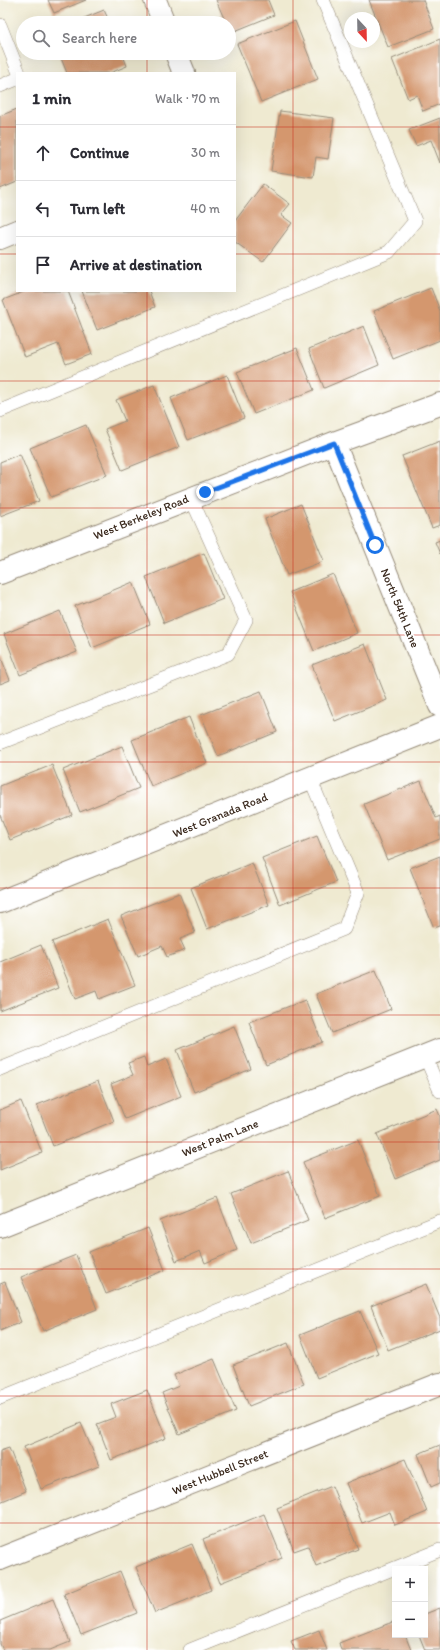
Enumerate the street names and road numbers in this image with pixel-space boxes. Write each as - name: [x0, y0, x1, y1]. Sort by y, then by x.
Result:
- street label: West Berkeley Road: [91, 491, 191, 543]
- street label: North 54th Lane: [378, 566, 422, 650]
- street label: West Granada Road: [170, 789, 270, 841]
- street label: West Palm Lane: [180, 1116, 261, 1160]
- street label: West Hubbell Street: [170, 1446, 271, 1498]

